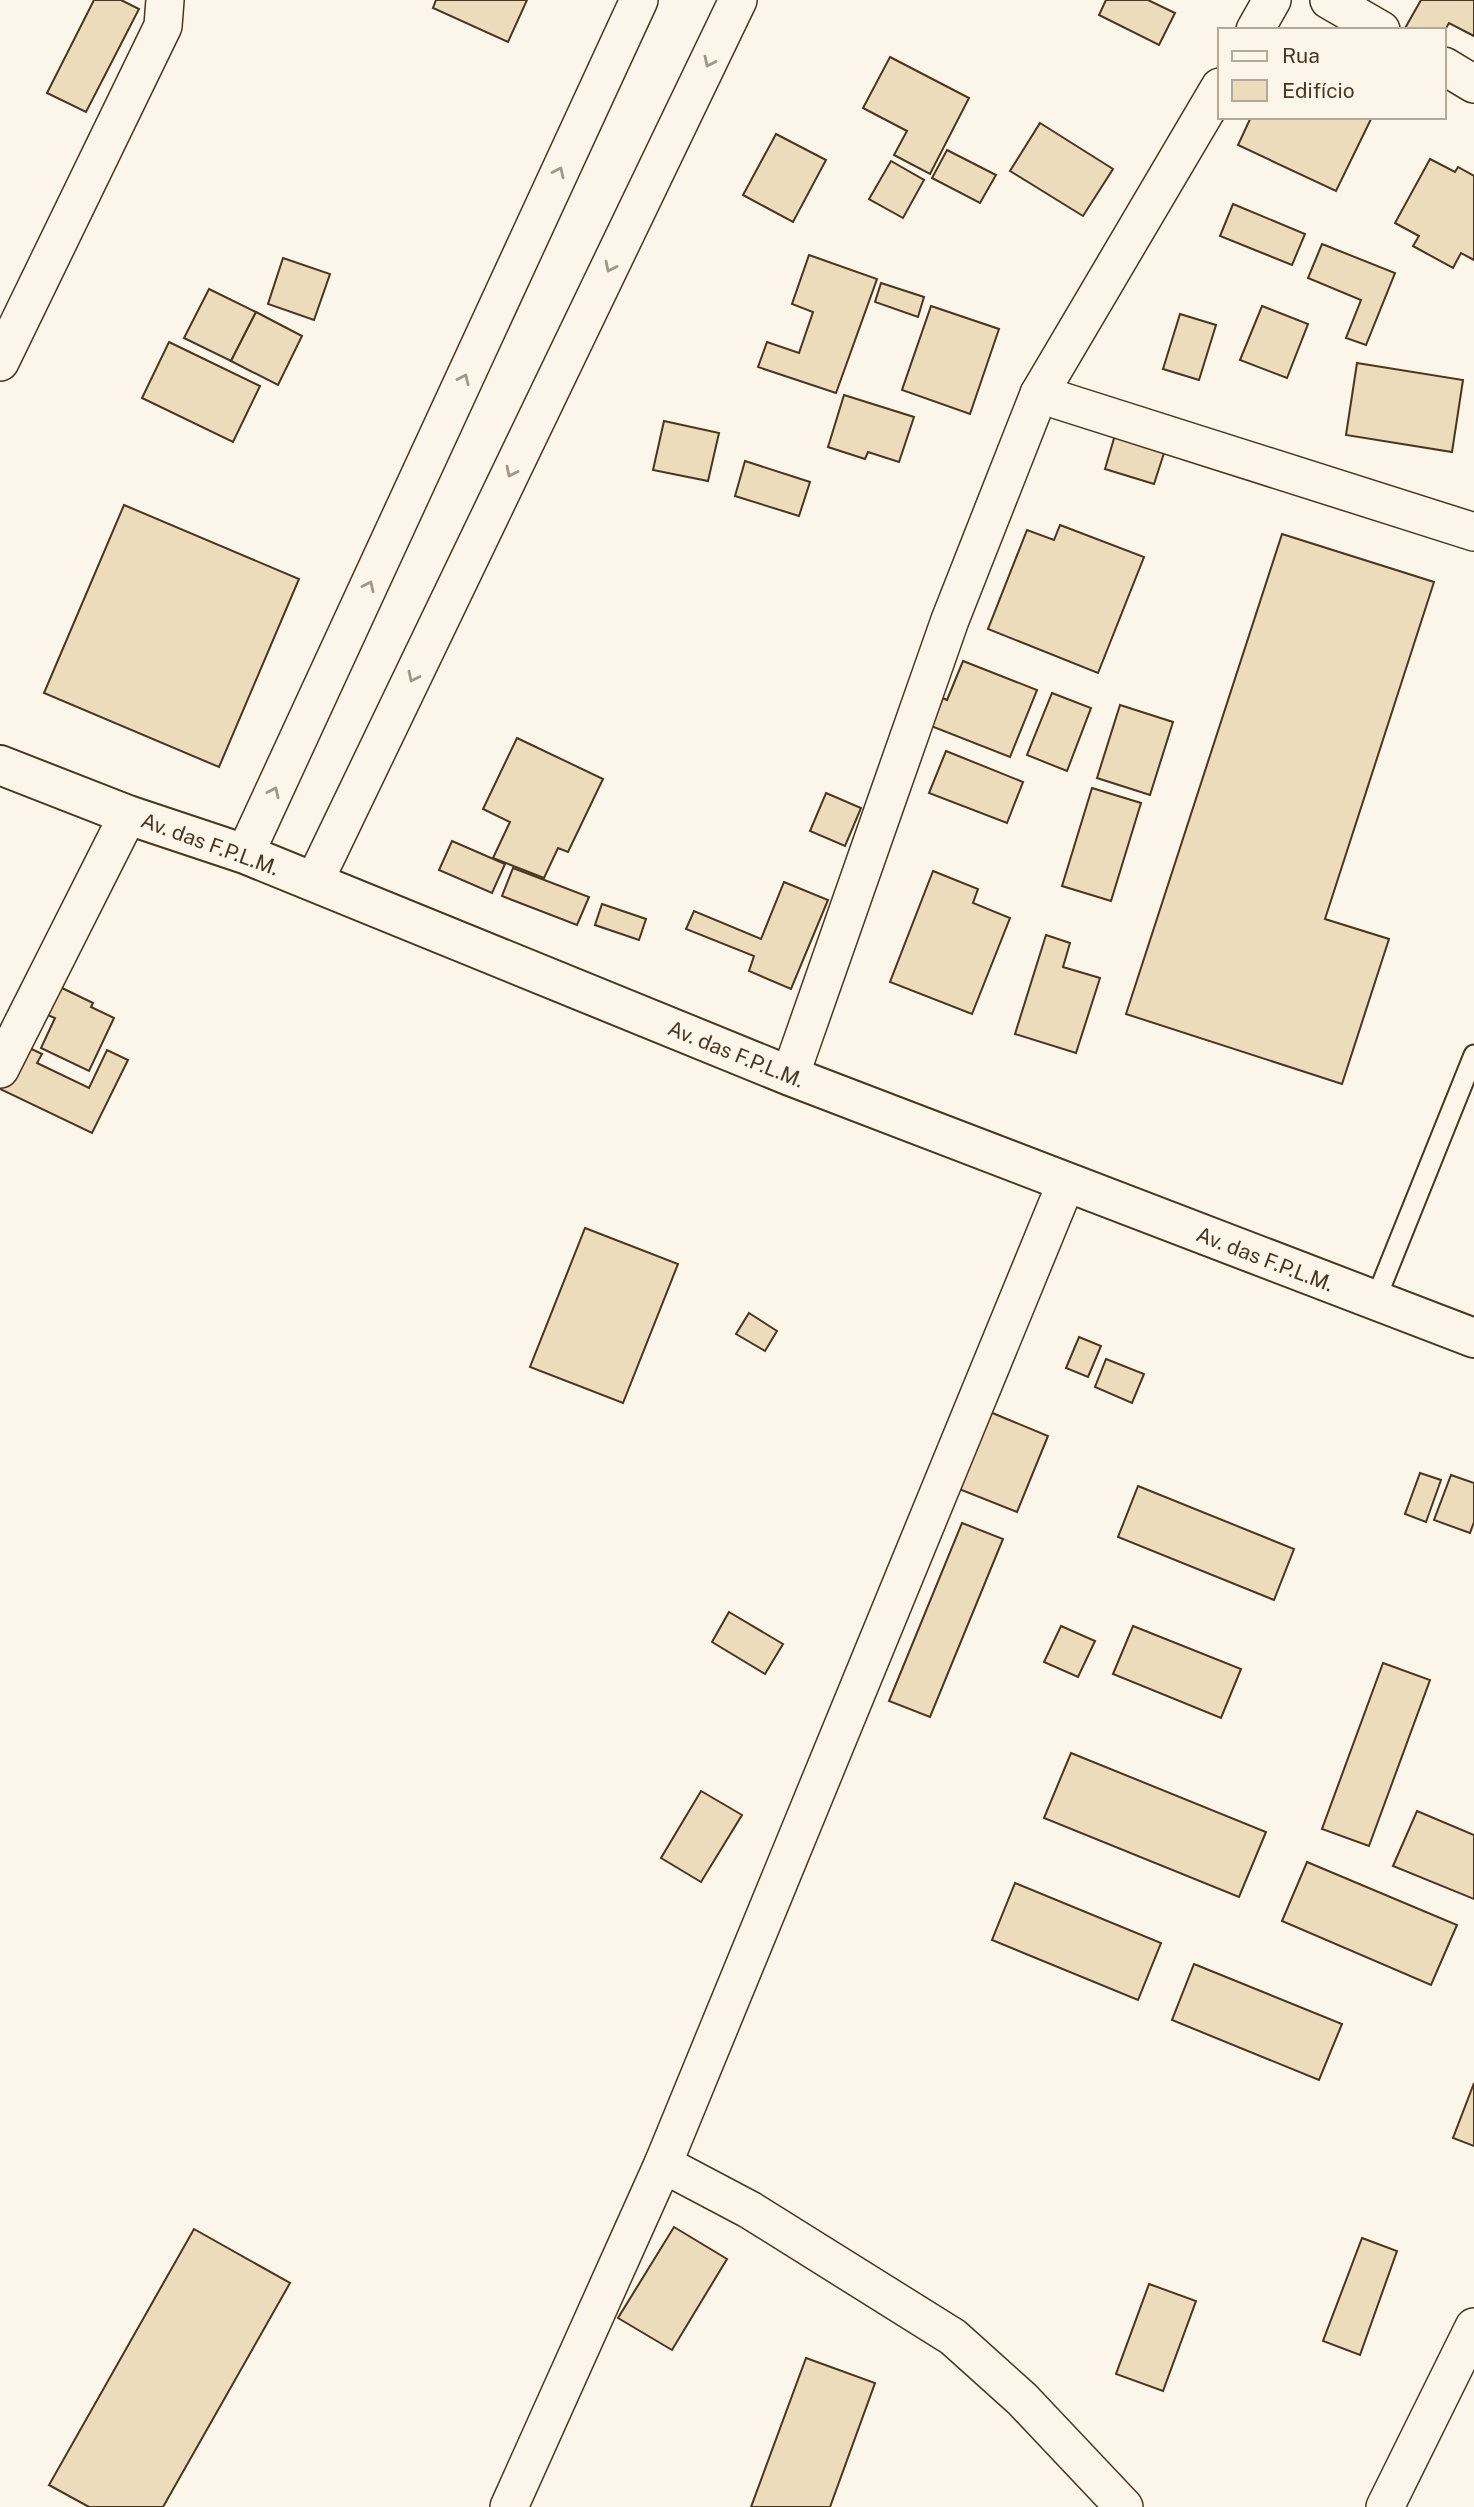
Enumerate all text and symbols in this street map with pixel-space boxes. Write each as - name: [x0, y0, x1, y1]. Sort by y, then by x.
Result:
- legend: [1218, 28, 1446, 119]
- text: Rua: [1282, 43, 1320, 68]
- one-way arrow: [703, 54, 717, 67]
- text: Edifício: [1282, 78, 1355, 103]
- one-way arrow: [551, 167, 565, 180]
- one-way arrow: [604, 260, 618, 272]
- one-way arrow: [456, 374, 470, 386]
- one-way arrow: [506, 465, 520, 477]
- one-way arrow: [361, 581, 375, 593]
- one-way arrow: [407, 670, 421, 682]
- one-way arrow: [266, 787, 280, 800]
- street label: Av. das F.P.L.M.: [138, 808, 282, 880]
- street label: Av. das F.P.L.M.: [664, 1015, 808, 1093]
- street label: Av. das F.P.L.M.: [1193, 1221, 1337, 1297]

